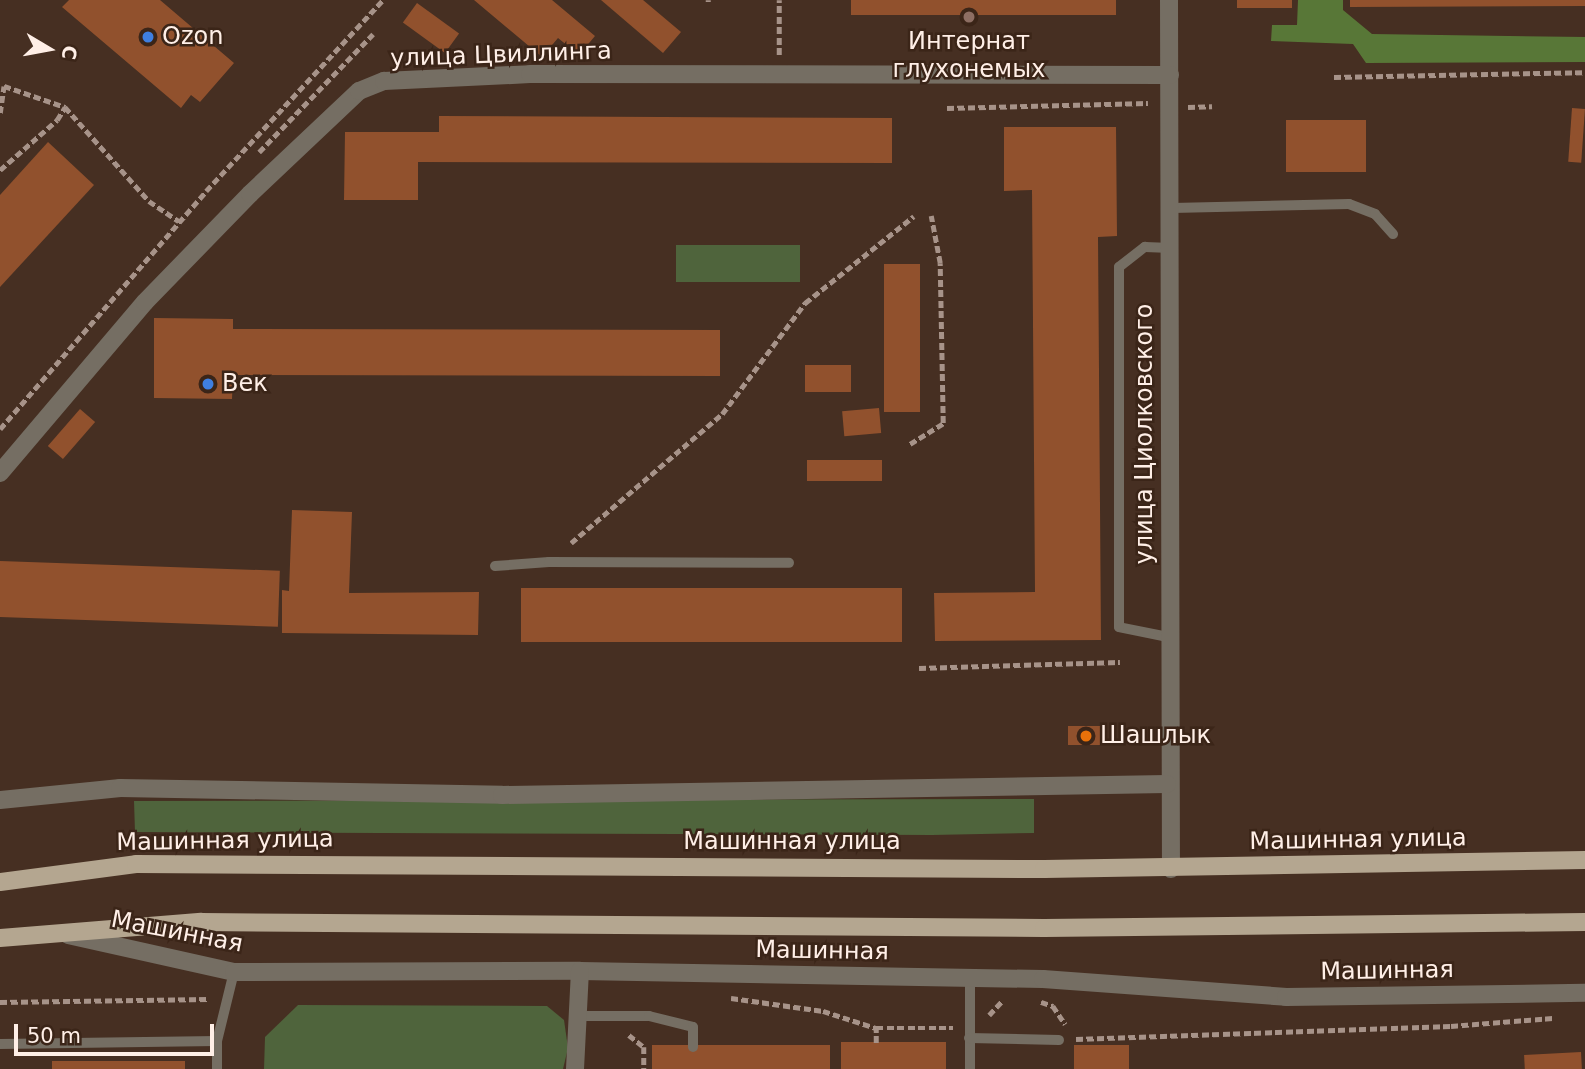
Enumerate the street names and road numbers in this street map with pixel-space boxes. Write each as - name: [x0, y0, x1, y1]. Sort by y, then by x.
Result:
- street label: улица Цвиллинга: [390, 37, 612, 73]
- street label: улица Циолковского: [1131, 303, 1159, 565]
- street label: Машинная улица: [1249, 824, 1467, 856]
- street label: Машинная улица: [116, 825, 334, 857]
- street label: Машинная улица: [683, 828, 901, 856]
- street label: Машинная: [109, 905, 245, 959]
- street label: Машинная: [755, 935, 889, 967]
- street label: Машинная: [1320, 955, 1454, 987]

